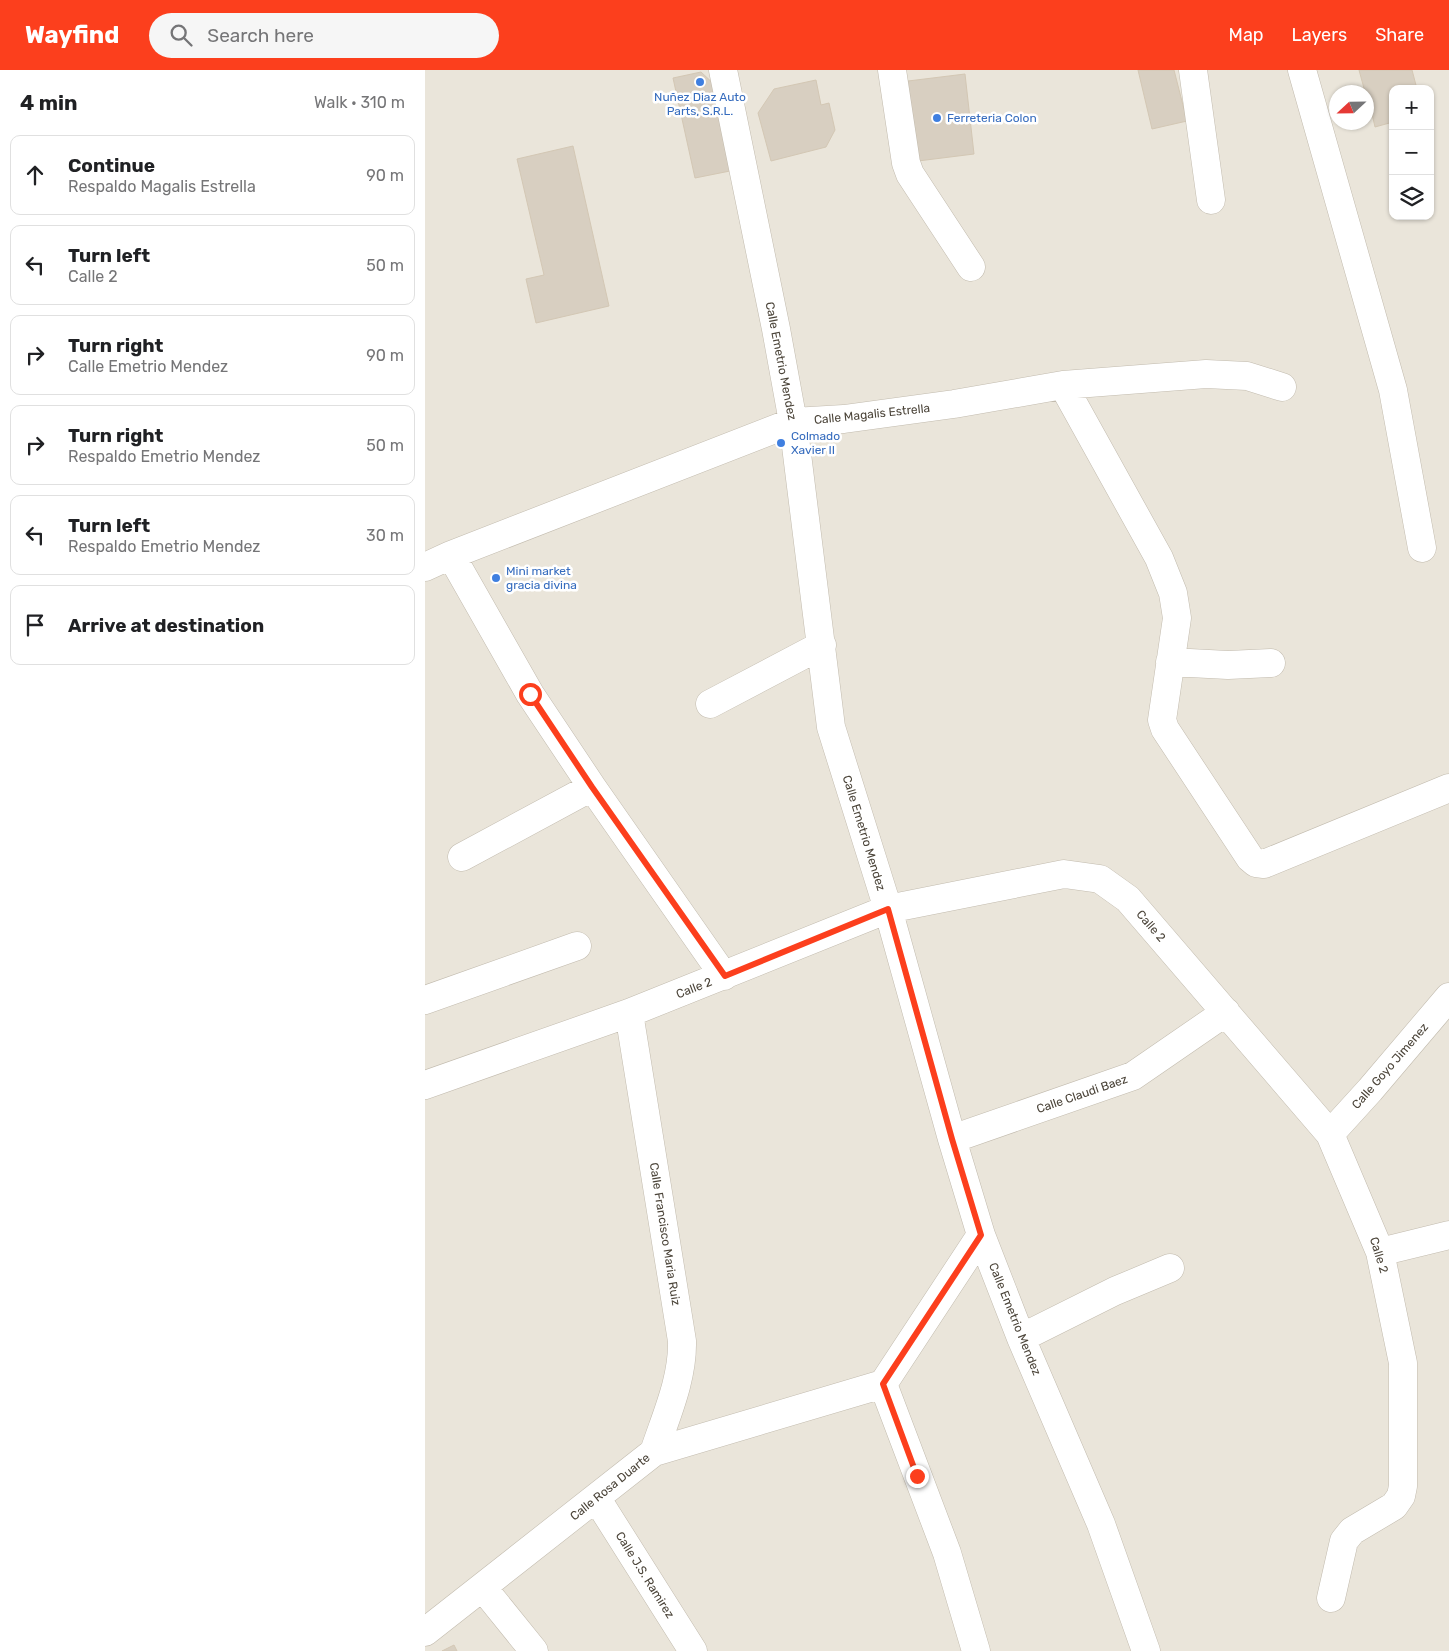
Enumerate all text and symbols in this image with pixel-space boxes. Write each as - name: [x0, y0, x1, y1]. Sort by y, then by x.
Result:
- search box: [149, 13, 499, 58]
- text: Wayfind: [25, 21, 119, 49]
- icon: search: [167, 21, 195, 49]
- text: Search here: [207, 24, 314, 47]
- text: Map: [1229, 24, 1264, 46]
- text: Layers: [1292, 24, 1347, 46]
- text: Share: [1375, 24, 1424, 46]
- marker: Nuñez Diaz Auto Parts, S.R.L.: [694, 76, 706, 88]
- north arrow: [1329, 85, 1374, 130]
- map controls: [1389, 85, 1434, 220]
- button: +: [1389, 85, 1434, 130]
- text: 4 min: [20, 90, 78, 115]
- place label: Nuñez Diaz Auto Parts, S.R.L.: [654, 90, 746, 118]
- text: Walk · 310 m: [314, 93, 405, 112]
- place label: Ferreteria Colon: [947, 111, 1037, 125]
- marker: Ferreteria Colon: [931, 112, 943, 124]
- button: −: [1389, 130, 1434, 175]
- text: Continue: [68, 154, 155, 177]
- icon: ahead: [21, 161, 49, 189]
- text: 90 m: [366, 166, 404, 185]
- button: layers: [1389, 175, 1434, 220]
- text: Respaldo Magalis Estrella: [68, 177, 256, 196]
- text: Turn left: [68, 244, 150, 267]
- icon: left: [21, 251, 49, 279]
- text: 50 m: [366, 256, 404, 275]
- text: Calle 2: [68, 267, 118, 286]
- street label: Calle Emetrio Mendez: [763, 301, 799, 421]
- text: Turn right: [68, 334, 163, 357]
- icon: right: [21, 341, 49, 369]
- text: 90 m: [366, 346, 404, 365]
- text: Calle Emetrio Mendez: [68, 357, 228, 376]
- street label: Calle Magalis Estrella: [813, 401, 931, 427]
- text: Turn right: [68, 424, 163, 447]
- place label: Colmado Xavier II: [791, 429, 840, 457]
- icon: right: [21, 431, 49, 459]
- text: 50 m: [366, 436, 404, 455]
- marker: Colmado Xavier II: [775, 437, 787, 449]
- text: Respaldo Emetrio Mendez: [68, 447, 261, 466]
- text: Turn left: [68, 514, 150, 537]
- icon: left: [21, 521, 49, 549]
- text: 30 m: [366, 526, 404, 545]
- text: Respaldo Emetrio Mendez: [68, 537, 261, 556]
- place label: Mini market gracia divina: [506, 564, 577, 592]
- marker: Mini market gracia divina: [490, 572, 502, 584]
- icon: arrive: [21, 611, 49, 639]
- text: Arrive at destination: [68, 614, 264, 637]
- route start: [519, 683, 542, 706]
- street label: Calle Emetrio Mendez: [840, 773, 888, 893]
- street label: Calle 2: [1134, 907, 1168, 945]
- street label: Calle 2: [674, 975, 714, 1001]
- street label: Calle Goyo Jimenez: [1349, 1020, 1431, 1112]
- street label: Calle Claudi Baez: [1035, 1072, 1129, 1116]
- street label: Calle Francisco Maria Ruiz: [647, 1161, 683, 1307]
- street label: Calle 2: [1367, 1235, 1391, 1275]
- street label: Calle Emetrio Mendez: [986, 1261, 1044, 1377]
- street label: Calle Rosa Duarte: [567, 1450, 653, 1523]
- route end: [906, 1465, 929, 1488]
- street label: Calle J.S. Ramirez: [613, 1529, 677, 1621]

